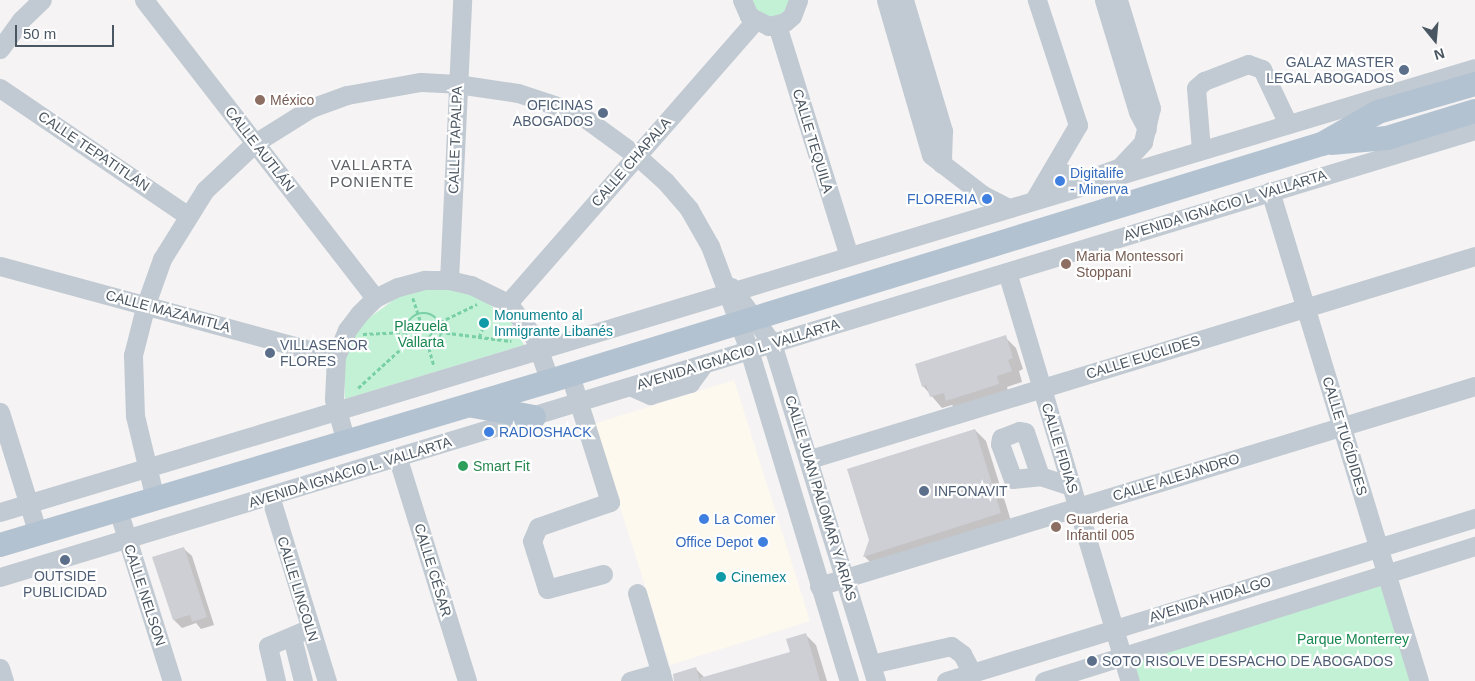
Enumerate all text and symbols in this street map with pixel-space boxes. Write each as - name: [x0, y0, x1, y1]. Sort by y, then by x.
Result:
- scale bar: [18, 15, 116, 47]
- north arrow: [1410, 15, 1460, 65]
- text: 50 m: [23, 25, 56, 42]
- text: N: [1432, 45, 1447, 63]
- place label: GALAZ MASTER LEGAL ABOGADOS: [1265, 54, 1394, 86]
- marker: GALAZ MASTER LEGAL ABOGADOS: [1398, 64, 1410, 76]
- street label: CALLE TAPALPA: [445, 86, 465, 194]
- street label: CALLE TEQUILA: [789, 87, 837, 195]
- place label: México: [270, 92, 314, 108]
- marker: México: [254, 94, 266, 106]
- place label: OFICINAS ABOGADOS: [513, 97, 593, 130]
- street label: CALLE AUTLÁN: [222, 103, 298, 195]
- street label: CALLE TEPATITLÁN: [35, 107, 153, 195]
- marker: OFICINAS ABOGADOS: [597, 107, 609, 119]
- street label: CALLE CHAPALA: [588, 114, 674, 210]
- district label: VALLARTA PONIENTE: [329, 155, 415, 190]
- place label: Digitalife - Minerva: [1070, 165, 1128, 198]
- street label: AVENIDA IGNACIO L. VALLARTA: [1121, 166, 1329, 244]
- marker: Digitalife - Minerva: [1054, 175, 1066, 187]
- place label: FLORERIA: [907, 191, 977, 207]
- marker: FLORERIA: [981, 193, 993, 205]
- place label: Maria Montessori Stoppani: [1076, 248, 1183, 280]
- marker: Maria Montessori Stoppani: [1060, 258, 1072, 270]
- street label: CALLE MAZAMITLA: [104, 286, 232, 336]
- place label: Monumento al Inmigrante Libanés: [494, 307, 613, 340]
- street label: AVENIDA IGNACIO L. VALLARTA: [634, 315, 842, 393]
- marker: Monumento al Inmigrante Libanés: [478, 317, 490, 329]
- park label: Plazuela Vallarta: [394, 318, 448, 351]
- street label: CALLE EUCLIDES: [1084, 332, 1202, 382]
- place label: VILLASEÑOR FLORES: [280, 337, 368, 370]
- marker: VILLASEÑOR FLORES: [264, 347, 276, 359]
- street label: CALLE TUCÍDIDES: [1319, 374, 1371, 498]
- street label: CALLE JUAN PALOMAR Y ARIAS: [782, 393, 860, 603]
- street label: CALLE FIDIAS: [1038, 401, 1082, 495]
- place label: RADIOSHACK: [499, 424, 592, 440]
- marker: RADIOSHACK: [483, 426, 495, 438]
- street label: AVENIDA IGNACIO L. VALLARTA: [246, 433, 454, 511]
- street label: CALLE ALEJANDRO: [1110, 450, 1242, 504]
- place label: Smart Fit: [473, 458, 530, 474]
- marker: Smart Fit: [457, 460, 469, 472]
- place label: INFONAVIT: [934, 483, 1008, 499]
- marker: INFONAVIT: [918, 485, 930, 497]
- place label: La Comer: [714, 511, 775, 527]
- place label: Guarderia Infantil 005: [1066, 511, 1134, 544]
- marker: La Comer: [698, 513, 710, 525]
- street label: CALLE CÉSAR: [411, 521, 455, 619]
- marker: Guarderia Infantil 005: [1050, 521, 1062, 533]
- street label: CALLE LINCOLN: [274, 534, 322, 644]
- place label: Office Depot: [675, 534, 753, 550]
- marker: Office Depot: [757, 536, 769, 548]
- street label: CALLE NELSON: [121, 542, 169, 648]
- marker: OUTSIDE PUBLICIDAD: [59, 554, 71, 566]
- place label: OUTSIDE PUBLICIDAD: [23, 568, 107, 600]
- place label: Cinemex: [731, 569, 786, 585]
- marker: Cinemex: [715, 571, 727, 583]
- street label: AVENIDA HIDALGO: [1147, 572, 1273, 626]
- park label: Parque Monterrey: [1297, 631, 1409, 647]
- place label: SOTO RISOLVE DESPACHO DE ABOGADOS: [1102, 653, 1394, 669]
- marker: SOTO RISOLVE DESPACHO DE ABOGADOS: [1086, 655, 1098, 667]

